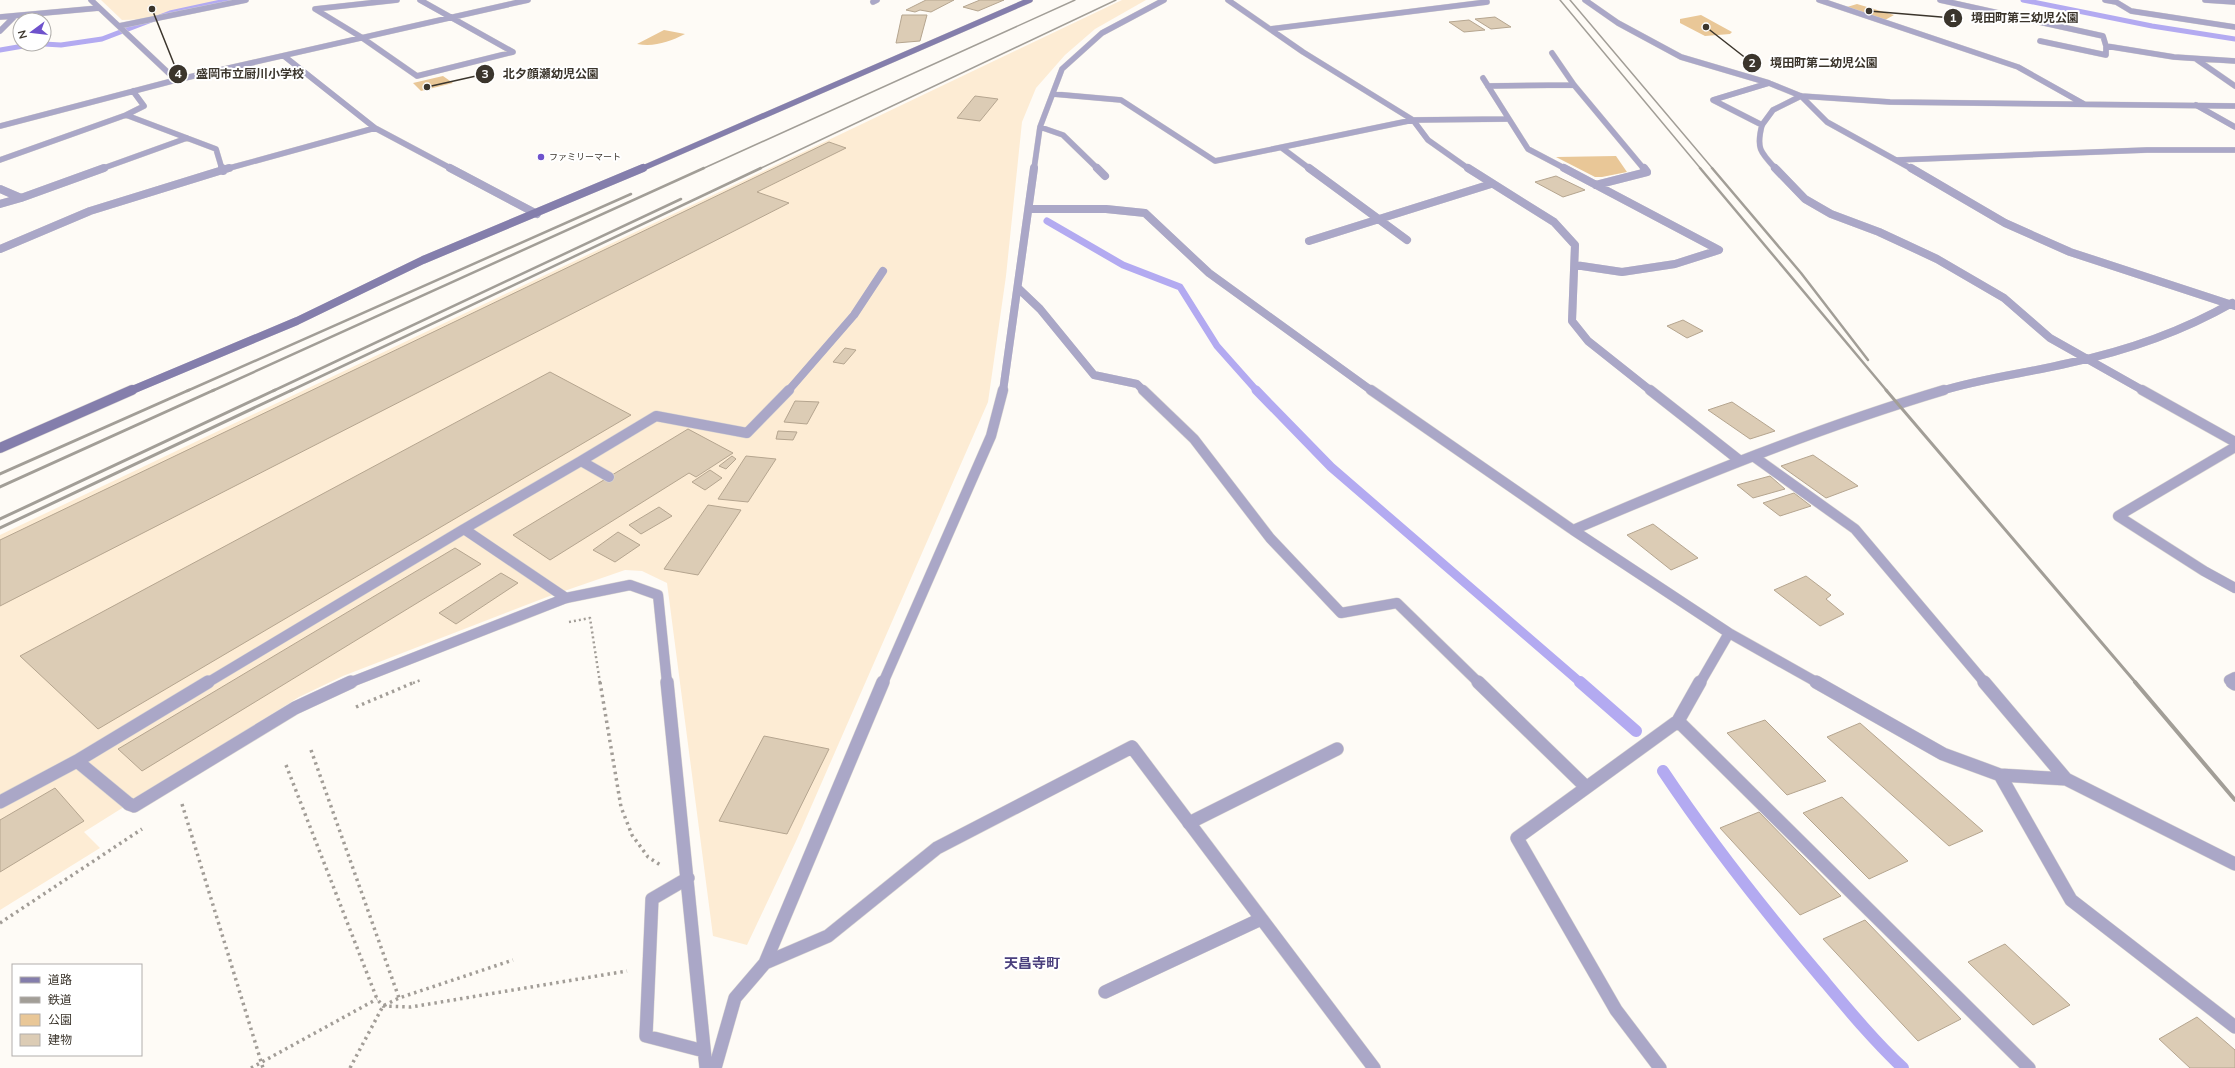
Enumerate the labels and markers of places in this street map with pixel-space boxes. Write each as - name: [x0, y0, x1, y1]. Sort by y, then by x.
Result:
- callout: 境田町第三幼児公園: [1943, 6, 2087, 30]
- callout: 境田町第二幼児公園: [1742, 51, 1886, 75]
- callout: 盛岡市立厨川小学校: [168, 62, 312, 86]
- callout: 北夕顔瀬幼児公園: [475, 62, 607, 86]
- place label: ファミリーマート: [549, 151, 621, 162]
- marker: ファミリーマート: [536, 152, 546, 162]

